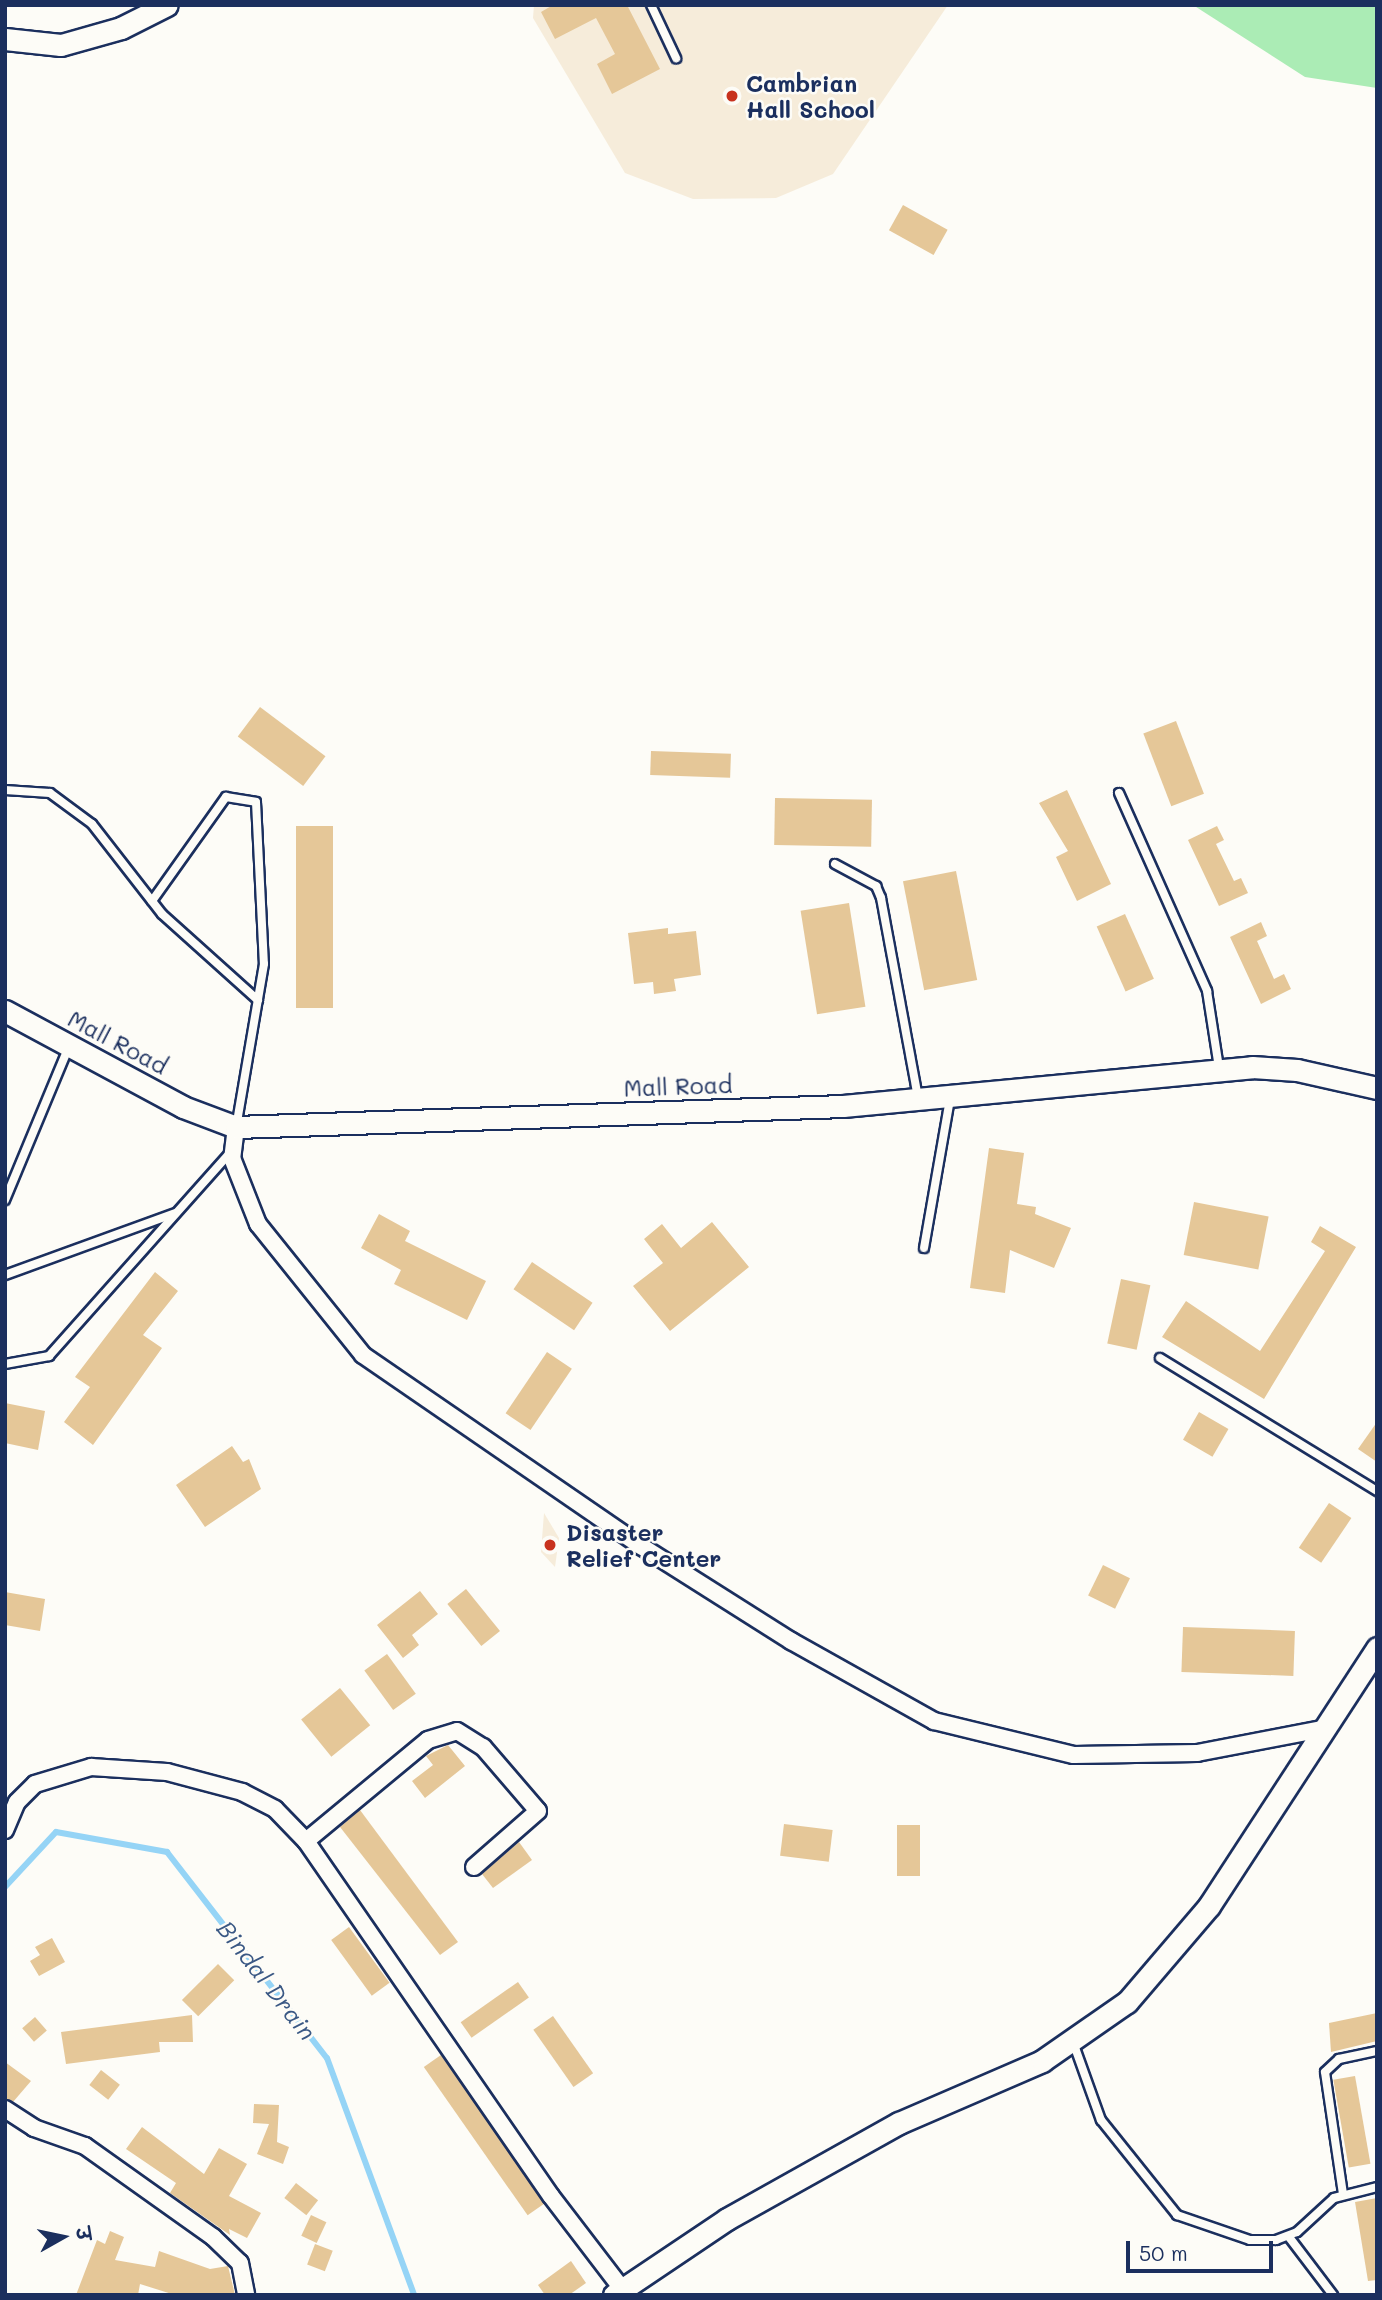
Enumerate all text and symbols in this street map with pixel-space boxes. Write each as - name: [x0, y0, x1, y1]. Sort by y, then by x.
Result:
- place label: Cambrian Hall School: [746, 69, 875, 123]
- marker: Cambrian Hall School: [724, 88, 740, 104]
- street label: Mall Road: [63, 1004, 173, 1080]
- street label: Mall Road: [623, 1070, 733, 1102]
- place label: Disaster Relief Center: [566, 1518, 721, 1572]
- marker: Disaster Relief Center: [540, 1535, 560, 1555]
- water label: Bindal Drain: [211, 1915, 323, 2045]
- north arrow: [28, 2202, 98, 2272]
- text: उ: [71, 2225, 98, 2242]
- scale bar: [1130, 2226, 1277, 2270]
- text: 50 m: [1139, 2239, 1188, 2266]

